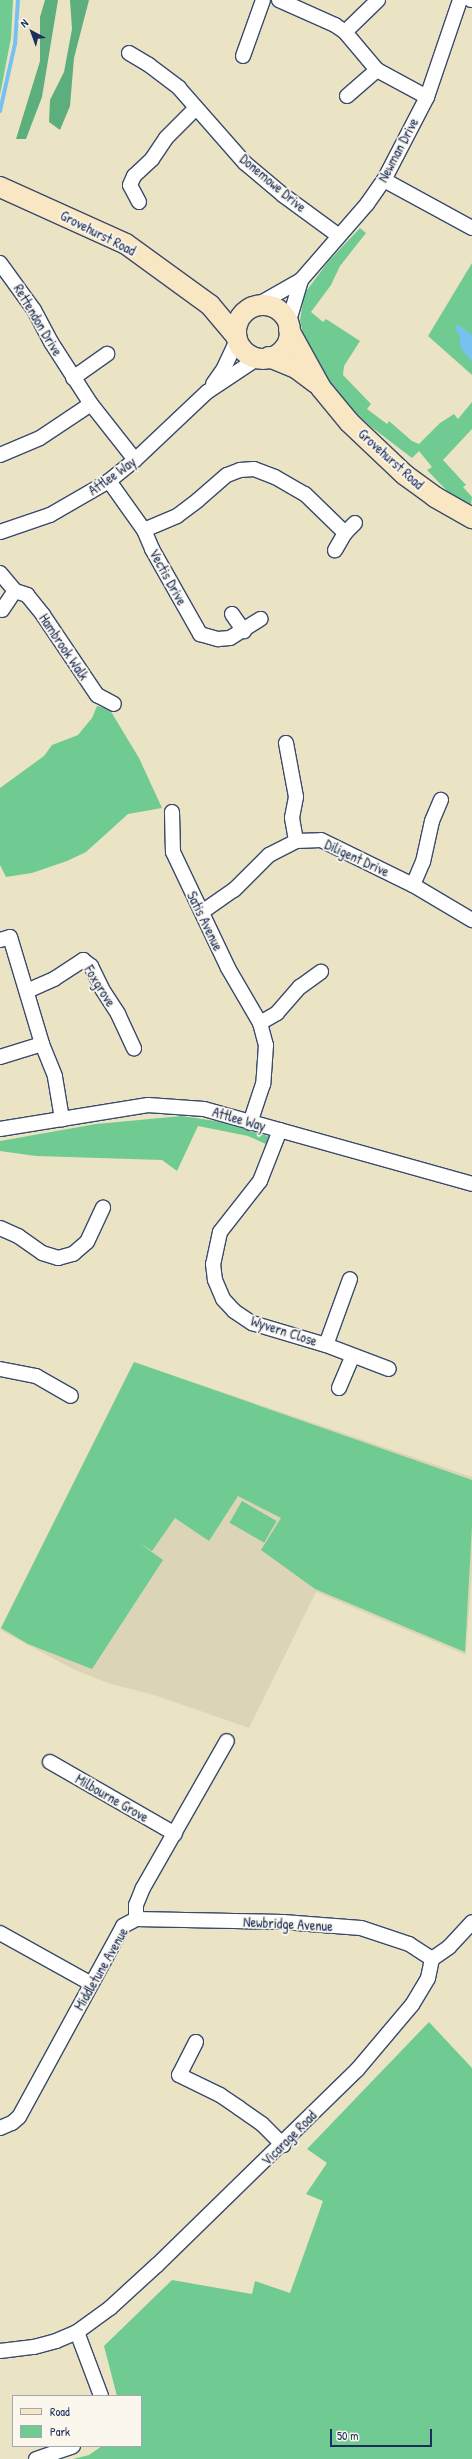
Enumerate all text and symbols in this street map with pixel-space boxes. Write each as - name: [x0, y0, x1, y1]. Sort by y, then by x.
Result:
- north arrow: [12, 12, 52, 52]
- text: N: [17, 16, 31, 30]
- street label: Newman Drive: [374, 115, 422, 185]
- street label: Donemowe Drive: [237, 151, 309, 215]
- street label: Grovehurst Road: [58, 207, 138, 259]
- street label: Rettendon Drive: [10, 281, 66, 359]
- street label: Grovehurst Road: [355, 425, 427, 493]
- street label: Attlee Way: [85, 453, 139, 499]
- street label: Vectis Drive: [146, 546, 190, 608]
- street label: Hambrook Walk: [36, 611, 92, 683]
- street label: Diligent Drive: [322, 836, 392, 880]
- street label: Satis Avenue: [183, 889, 227, 953]
- street label: Foxgrove: [81, 962, 119, 1010]
- street label: Attlee Way: [210, 1103, 268, 1135]
- street label: Wyvern Close: [249, 1312, 319, 1350]
- street label: Milbourne Grove: [72, 1770, 152, 1826]
- street label: Newbridge Avenue: [243, 1913, 333, 1935]
- street label: Middletune Avenue: [71, 1925, 131, 2013]
- street label: Vicarage Road: [258, 2107, 320, 2169]
- legend: [12, 2395, 142, 2447]
- text: Road: [50, 2403, 70, 2420]
- scale bar: [332, 2421, 434, 2447]
- text: Park: [50, 2423, 70, 2440]
- text: 50 m: [337, 2427, 358, 2444]

